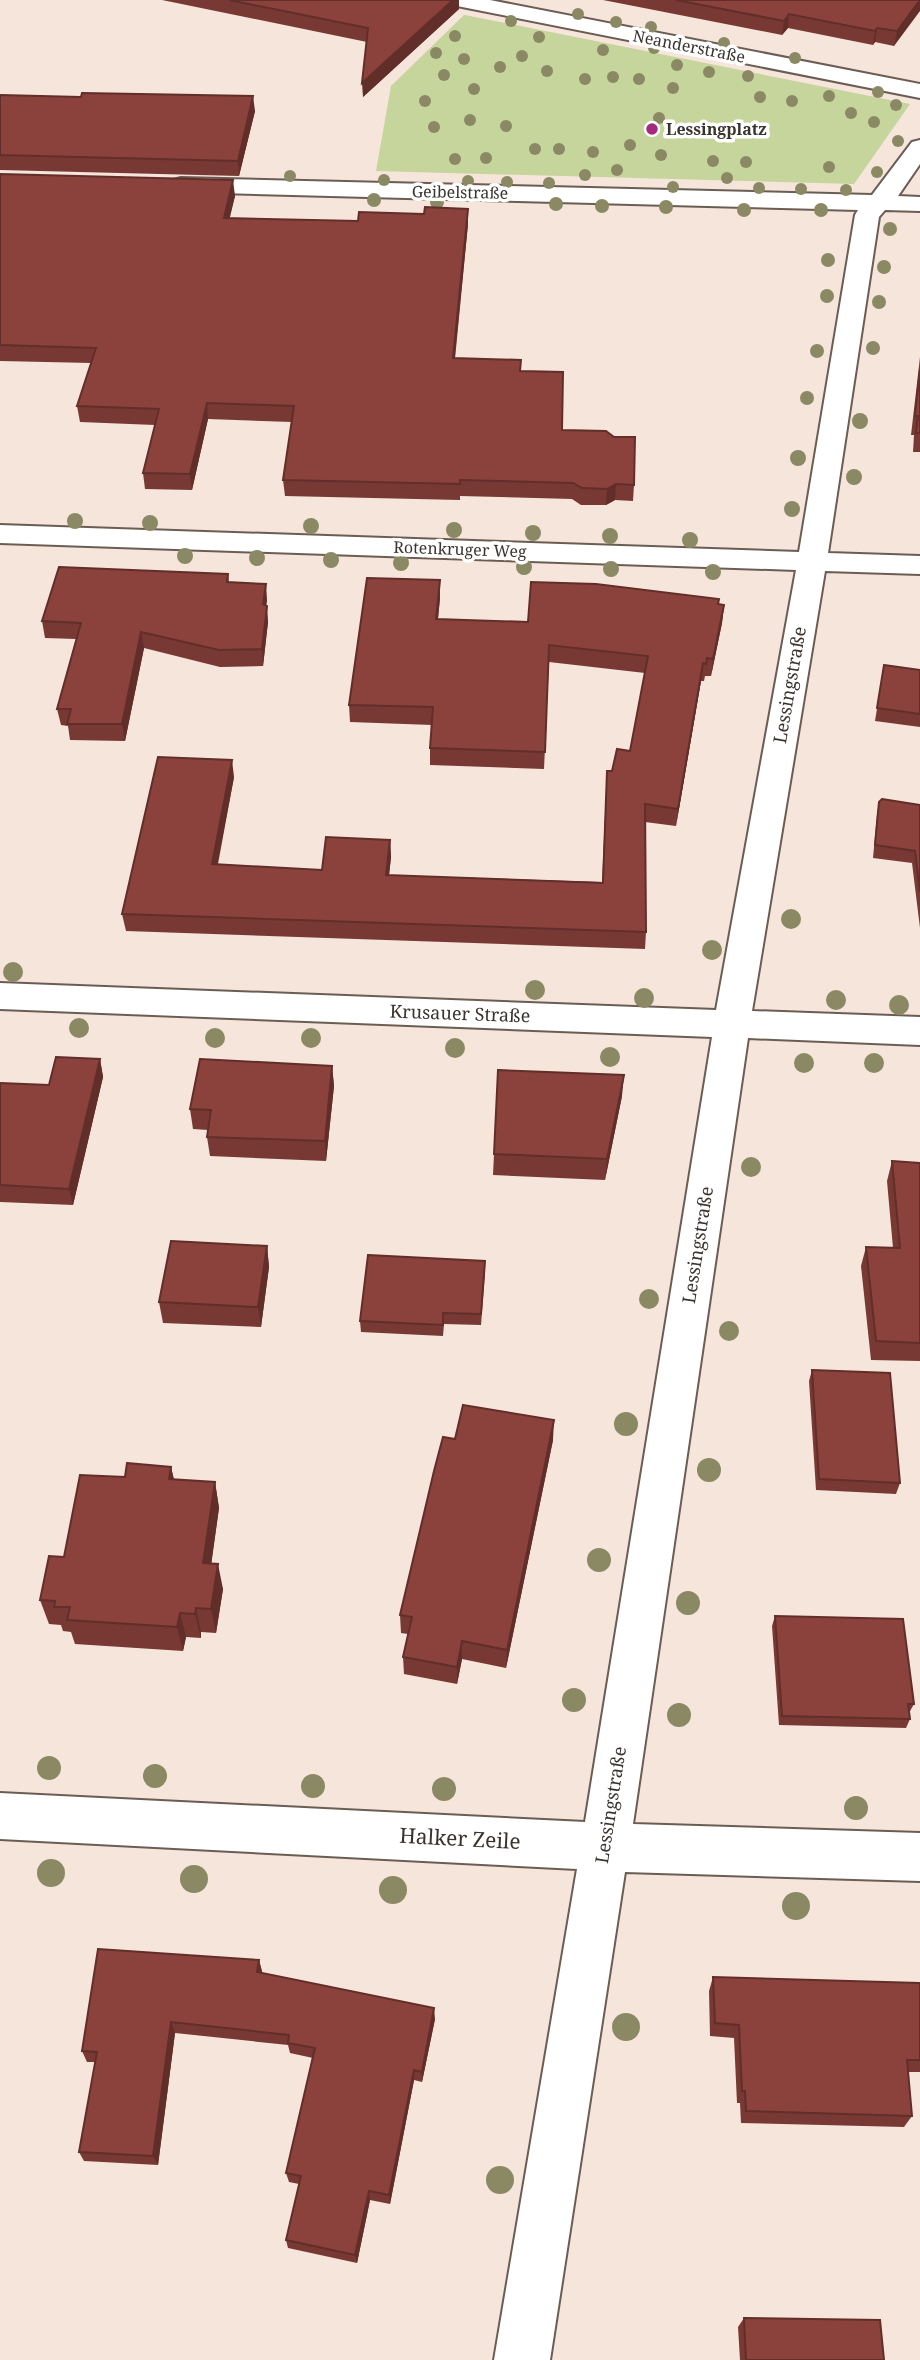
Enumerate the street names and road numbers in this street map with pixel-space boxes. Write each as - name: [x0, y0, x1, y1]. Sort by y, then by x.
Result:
- street label: Neanderstraße: [631, 24, 747, 68]
- street label: Geibelstraße: [412, 180, 508, 204]
- street label: Rotenkruger Weg: [393, 536, 527, 562]
- street label: Lessingstraße: [767, 625, 811, 745]
- street label: Krusauer Straße: [389, 999, 531, 1027]
- street label: Lessingstraße: [676, 1185, 718, 1305]
- street label: Lessingstraße: [589, 1745, 631, 1865]
- street label: Halker Zeile: [399, 1821, 521, 1855]

